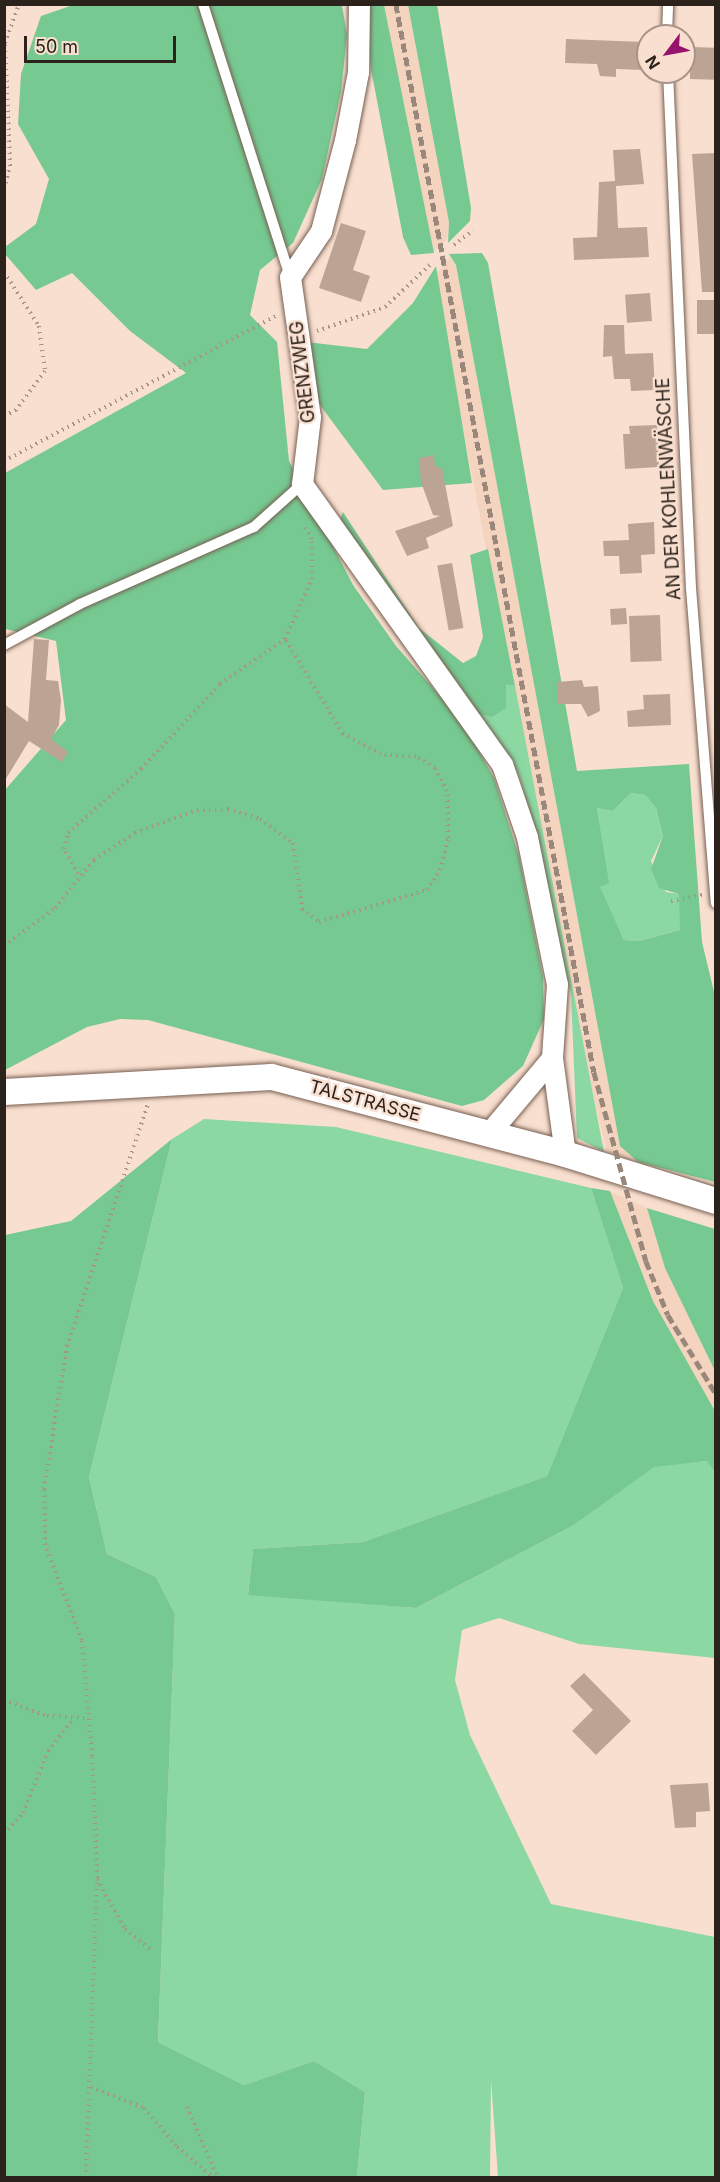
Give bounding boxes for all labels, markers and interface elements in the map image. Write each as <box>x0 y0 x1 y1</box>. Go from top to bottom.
scale bar <box>27 24 178 62</box>
north arrow <box>636 24 696 84</box>
text: 50 m <box>35 36 78 57</box>
text: N <box>641 52 664 73</box>
street label: GRENZWEG <box>286 320 320 424</box>
street label: AN DER KOHLENWÄSCHE <box>652 377 686 601</box>
street label: TALSTRASSE <box>307 1076 423 1126</box>

